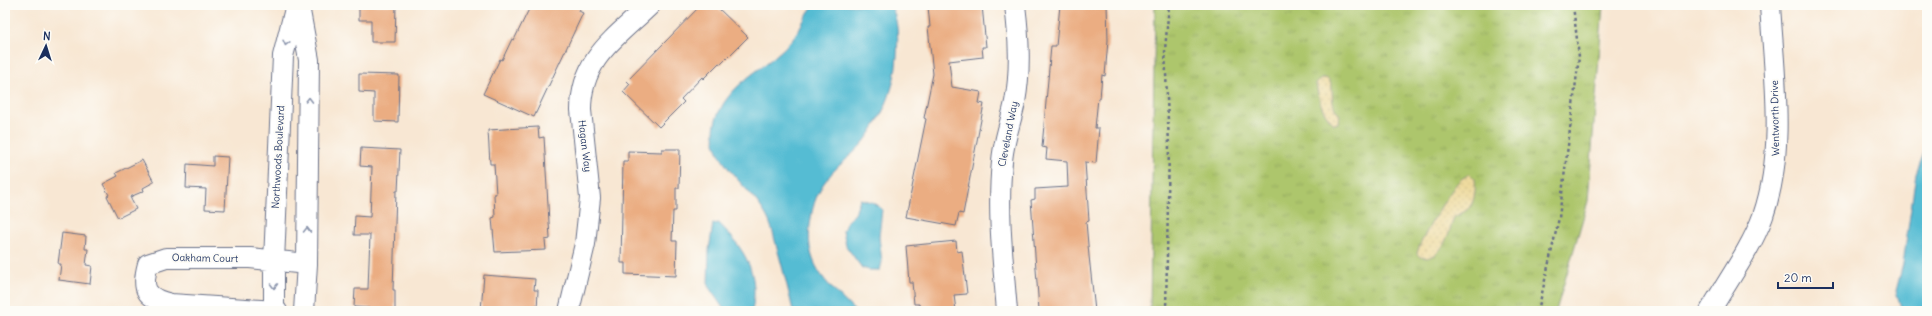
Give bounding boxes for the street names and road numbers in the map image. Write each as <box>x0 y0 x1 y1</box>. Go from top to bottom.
street label: Wentworth Drive <box>1768 80 1782 156</box>
street label: Cleveland Way <box>995 100 1021 168</box>
street label: Northwoods Boulevard <box>269 105 287 209</box>
street label: Hagan Way <box>575 119 595 173</box>
street label: Oakham Court <box>172 251 239 265</box>

